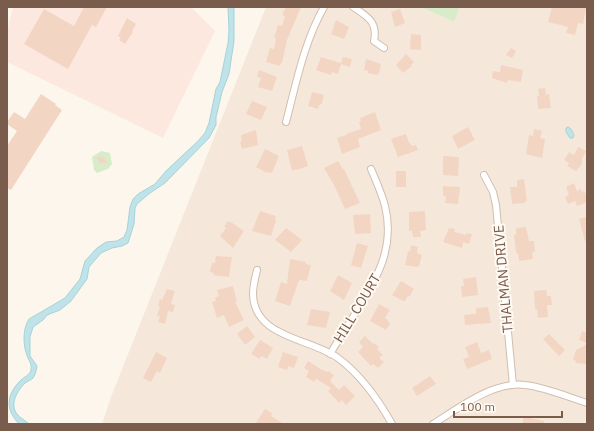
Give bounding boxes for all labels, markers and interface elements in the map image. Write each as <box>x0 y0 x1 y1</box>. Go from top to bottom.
street label: THALMAN DRIVE <box>489 224 517 334</box>
street label: HILL COURT <box>329 270 385 346</box>
scale bar <box>454 393 562 419</box>
text: 100 m <box>460 399 495 414</box>

